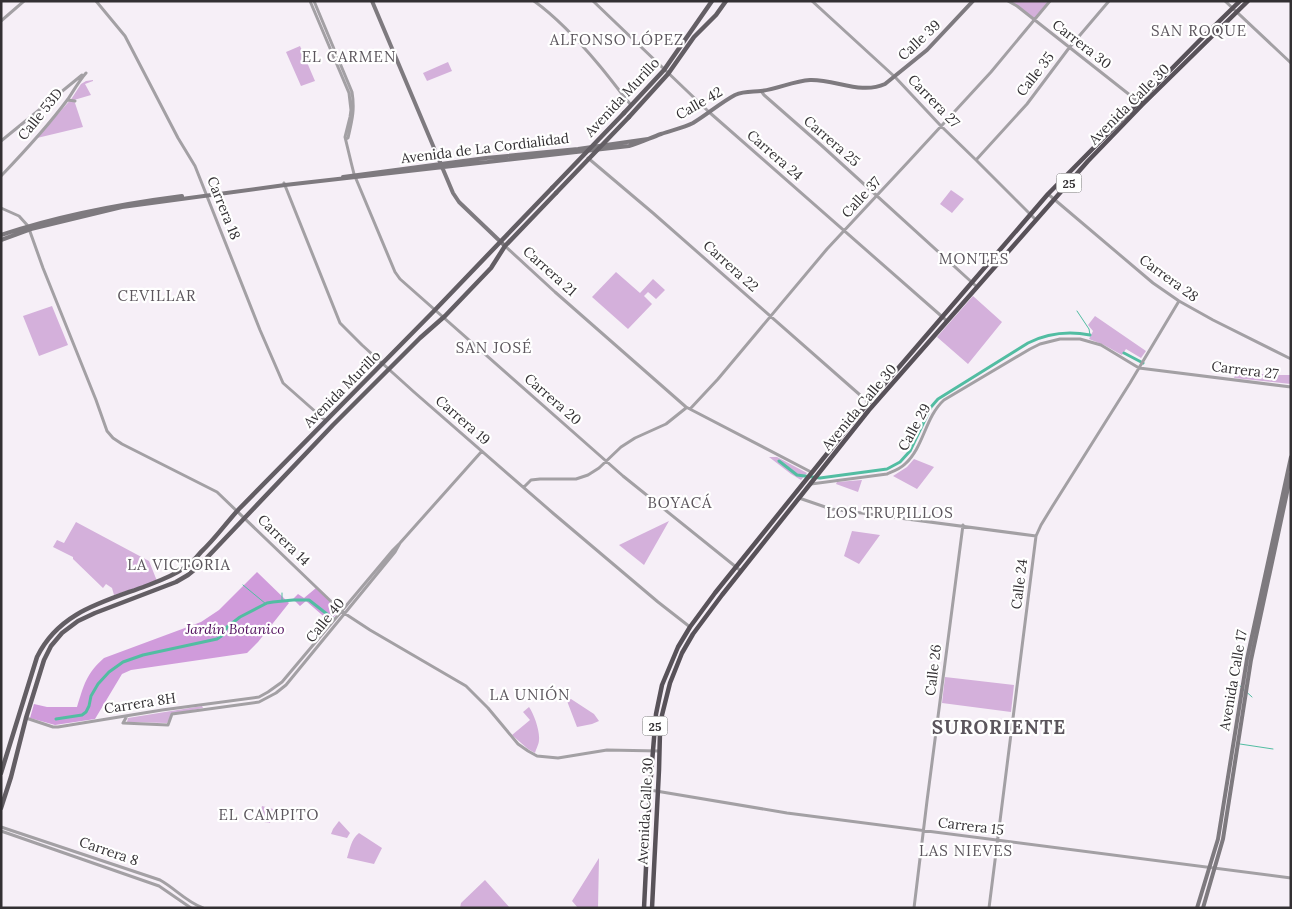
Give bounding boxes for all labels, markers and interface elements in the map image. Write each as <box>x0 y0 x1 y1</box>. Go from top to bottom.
street label: Carrera 30 <box>1049 15 1115 73</box>
street label: Calle 39 <box>894 16 944 64</box>
district label: SAN ROQUE <box>1151 21 1247 40</box>
district label: ALFONSO LÓPEZ <box>549 30 684 49</box>
district label: EL CARMEN <box>302 47 396 66</box>
street label: Calle 35 <box>1012 48 1058 100</box>
street label: Avenida Murillo <box>580 54 663 141</box>
street label: Avenida Calle 30 <box>1084 60 1173 149</box>
street label: Carrera 27 <box>904 70 964 132</box>
street label: Calle 42 <box>672 82 726 124</box>
street label: Calle 53D <box>14 84 66 144</box>
street label: Carrera 25 <box>800 112 864 170</box>
street label: Carrera 24 <box>743 126 807 184</box>
street label: Avenida de La Cordialidad <box>399 129 570 167</box>
street label: Calle 37 <box>837 172 885 221</box>
street label: Carrera 18 <box>203 174 245 242</box>
road number: 25 <box>1056 174 1082 192</box>
street label: Carrera 22 <box>700 236 762 296</box>
street label: Carrera 21 <box>519 242 581 300</box>
district label: MONTES <box>939 249 1009 268</box>
street label: Carrera 28 <box>1136 250 1202 306</box>
district label: CEVILLAR <box>117 286 197 305</box>
district label: SAN JOSÉ <box>456 338 532 357</box>
street label: Avenida Murillo <box>299 347 384 432</box>
street label: Carrera 27 <box>1210 357 1280 383</box>
street label: Avenida Calle 30 <box>817 360 900 455</box>
street label: Carrera 20 <box>521 369 585 429</box>
street label: Carrera 19 <box>432 391 494 449</box>
street label: Calle 29 <box>894 400 934 454</box>
district label: BOYACÁ <box>648 493 712 512</box>
district label: LOS TRUPILLOS <box>826 503 954 522</box>
street label: Carrera 14 <box>254 511 314 570</box>
district label: LA VICTORIA <box>127 555 231 574</box>
street label: Calle 24 <box>1007 557 1031 610</box>
street label: Calle 40 <box>302 594 348 646</box>
park label: Jardín Botanico <box>184 620 285 638</box>
street label: Avenida Calle 17 <box>1215 628 1251 733</box>
street label: Calle 26 <box>921 643 945 697</box>
district label: LA UNIÓN <box>489 685 571 704</box>
street label: Carrera 8H <box>103 688 177 718</box>
district label: SURORIENTE <box>932 715 1066 739</box>
road number: 25 <box>642 716 668 736</box>
street label: Avenida Calle 30 <box>633 757 657 866</box>
district label: EL CAMPITO <box>219 805 320 824</box>
street label: Carrera 15 <box>937 813 1005 839</box>
street label: Carrera 8 <box>77 832 141 870</box>
district label: LAS NIEVES <box>919 841 1013 860</box>

